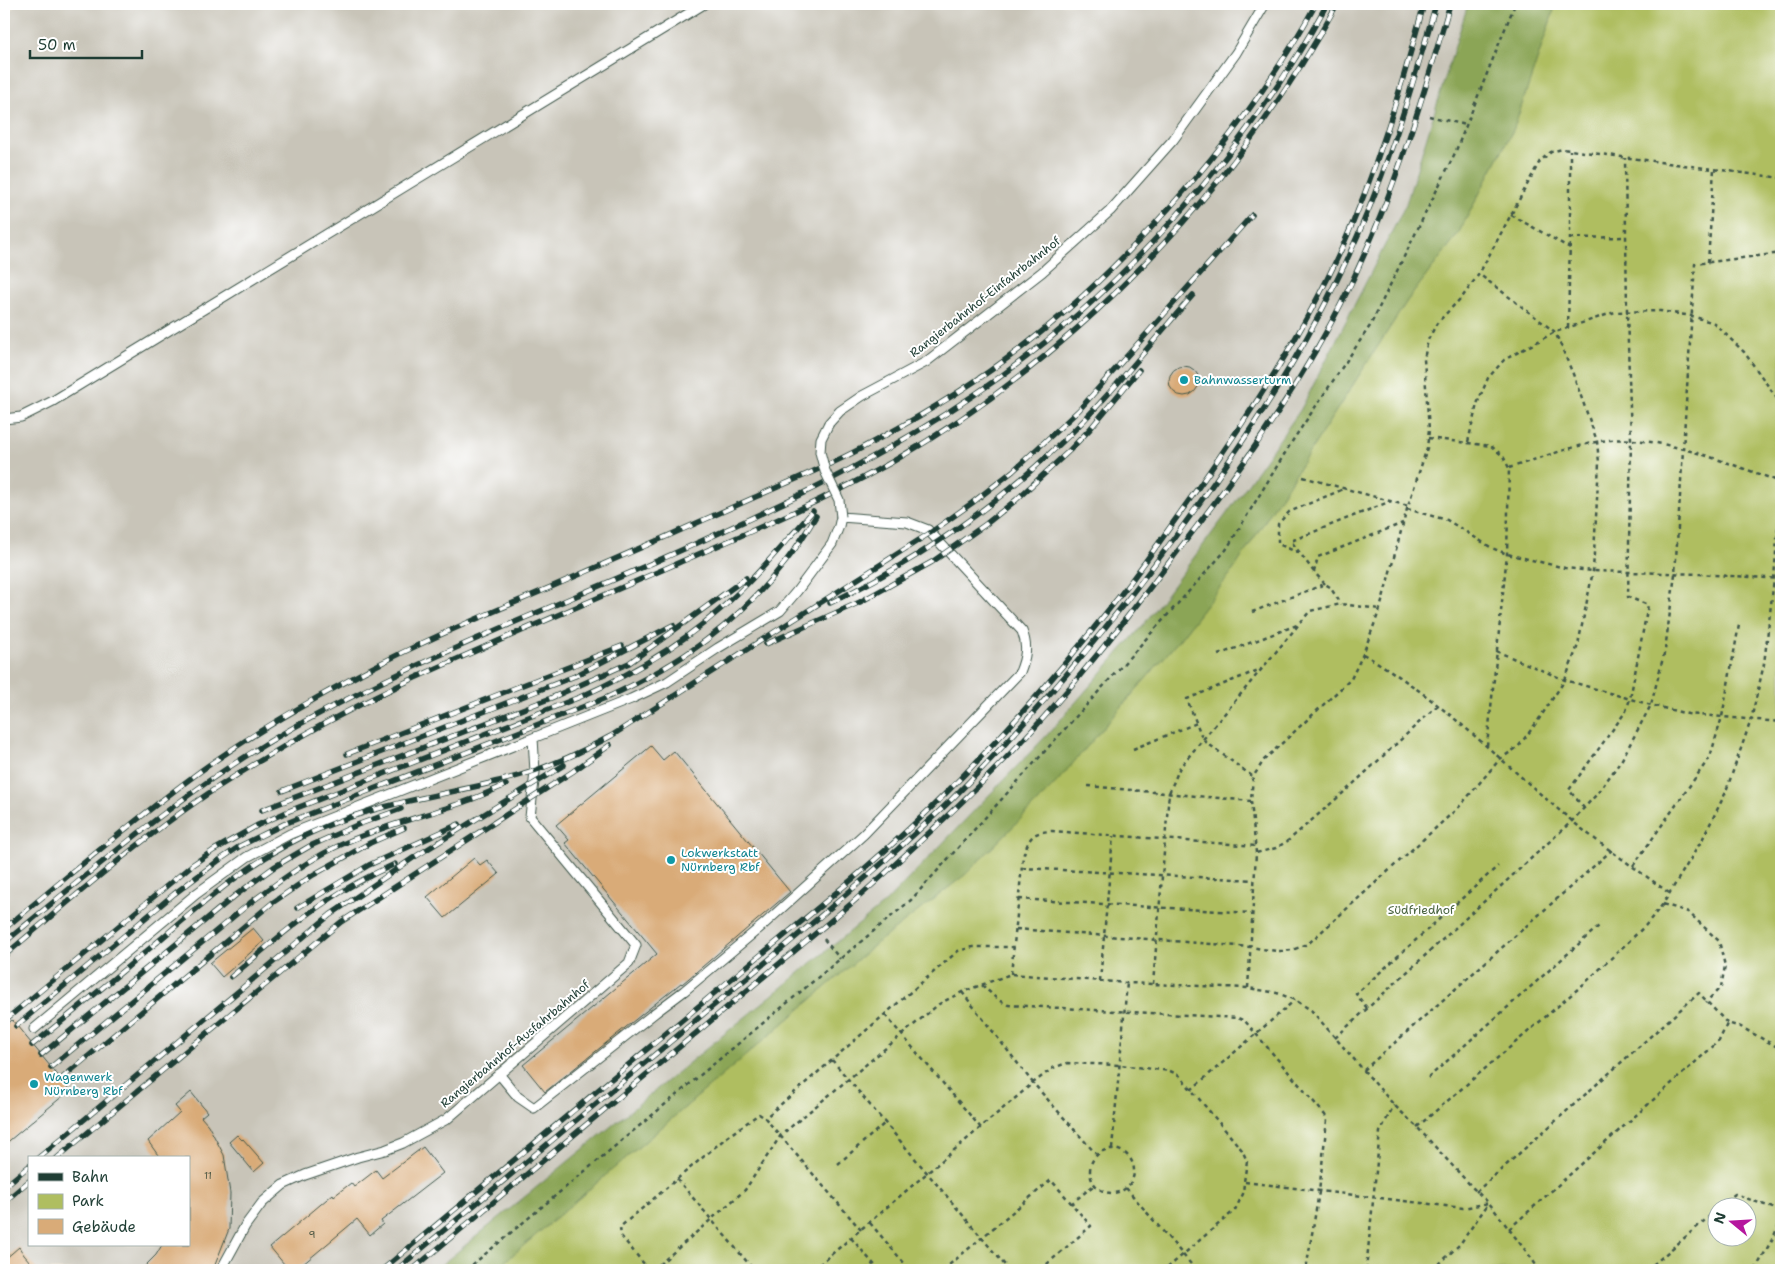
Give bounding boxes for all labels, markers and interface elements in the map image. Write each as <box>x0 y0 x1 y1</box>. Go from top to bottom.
scale bar <box>30 28 142 60</box>
text: 50 m <box>38 35 76 55</box>
street label: Rangierbahnhof-Einfahrbahnhof <box>906 233 1064 361</box>
place label: Bahnwasserturm <box>1194 372 1291 388</box>
marker: Bahnwasserturm <box>1178 374 1190 386</box>
place label: Lokwerkstatt Nürnberg Rbf <box>681 845 760 875</box>
marker: Lokwerkstatt Nürnberg Rbf <box>665 854 677 866</box>
park label: Südfriedhof <box>1388 902 1455 918</box>
street label: Rangierbahnhof-Ausfahrbahnhof <box>437 976 593 1111</box>
place label: Wagenwerk Nürnberg Rbf <box>44 1069 123 1099</box>
marker: Wagenwerk Nürnberg Rbf <box>28 1078 40 1090</box>
legend <box>28 1156 190 1246</box>
text: Bahn <box>72 1167 108 1187</box>
house number: 11 <box>204 1169 212 1182</box>
text: Park <box>72 1191 104 1211</box>
north arrow <box>1708 1196 1758 1246</box>
text: N <box>1709 1210 1730 1226</box>
text: Gebäude <box>72 1217 136 1237</box>
house number: 9 <box>309 1228 316 1241</box>

